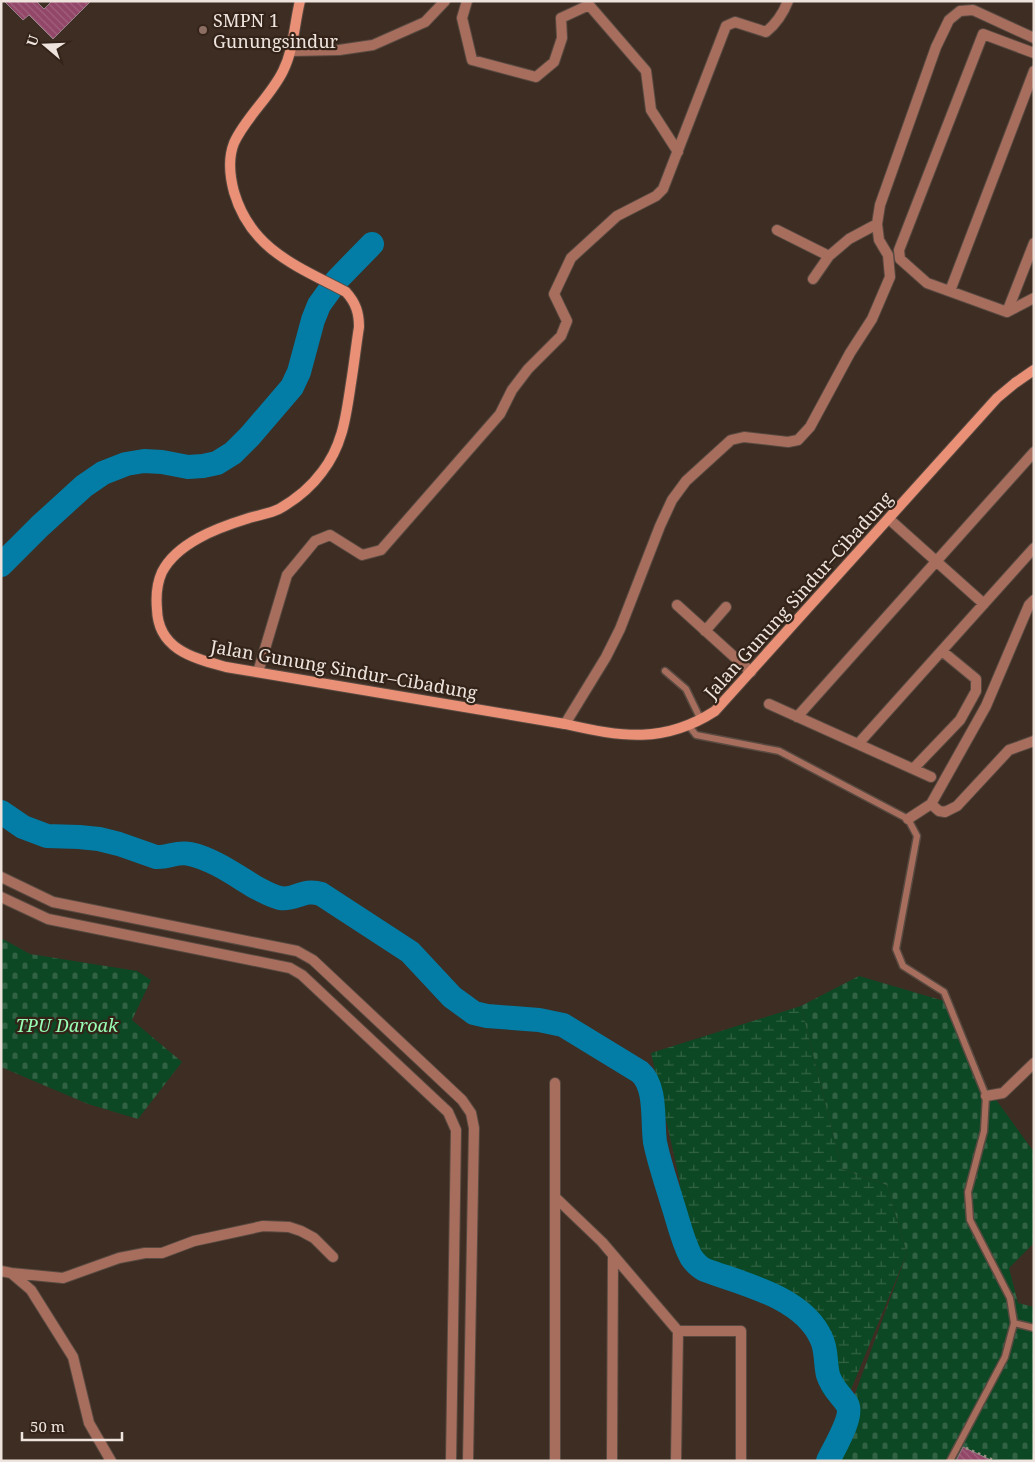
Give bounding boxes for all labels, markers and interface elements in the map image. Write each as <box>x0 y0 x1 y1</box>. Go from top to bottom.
place label: SMPN 1 Gunungsindur <box>213 8 339 53</box>
north arrow <box>20 20 70 70</box>
marker: SMPN 1 Gunungsindur <box>197 24 209 36</box>
text: U <box>22 32 43 49</box>
street label: Jalan Gunung Sindur–Cibadung <box>698 486 898 704</box>
street label: Jalan Gunung Sindur–Cibadung <box>208 633 480 704</box>
park label: TPU Daroak <box>16 1013 119 1037</box>
scale bar <box>22 1410 122 1442</box>
text: 50 m <box>30 1416 65 1436</box>

